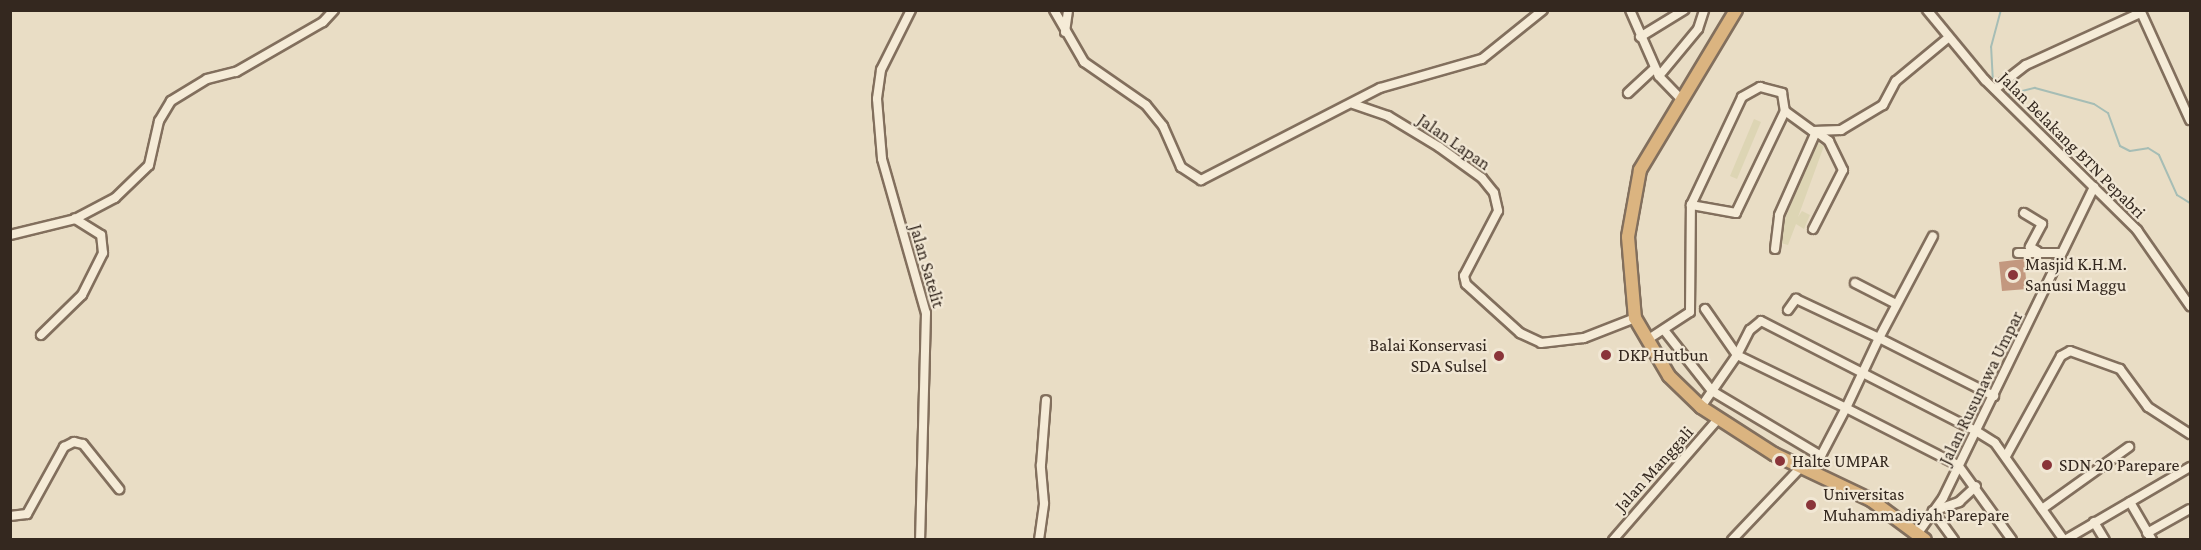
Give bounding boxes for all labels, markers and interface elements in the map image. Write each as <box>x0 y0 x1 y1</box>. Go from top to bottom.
street label: Jalan Belakang BTN Pepabri <box>1994 67 2150 223</box>
street label: Jalan Lapan <box>1413 109 1495 175</box>
street label: Jalan Satelit <box>905 222 949 310</box>
place label: Masjid K.H.M. Sanusi Maggu <box>2025 254 2127 296</box>
marker: Masjid K.H.M. Sanusi Maggu <box>2006 268 2020 282</box>
street label: Jalan Rusunawa Umpar <box>1934 307 2028 469</box>
place label: Balai Konservasi SDA Sulsel <box>1369 335 1487 378</box>
place label: DKP Hutbun <box>1618 344 1709 366</box>
marker: DKP Hutbun <box>1599 348 1613 362</box>
marker: Balai Konservasi SDA Sulsel <box>1492 349 1506 363</box>
street label: Jalan Manggali <box>1610 422 1698 516</box>
place label: Halte UMPAR <box>1792 450 1889 472</box>
marker: Halte UMPAR <box>1773 454 1787 468</box>
place label: SDN 20 Parepare <box>2059 454 2179 476</box>
marker: SDN 20 Parepare <box>2040 458 2054 472</box>
place label: Universitas Muhammadiyah Parepare <box>1823 484 2009 526</box>
marker: Universitas Muhammadiyah Parepare <box>1804 498 1818 512</box>

